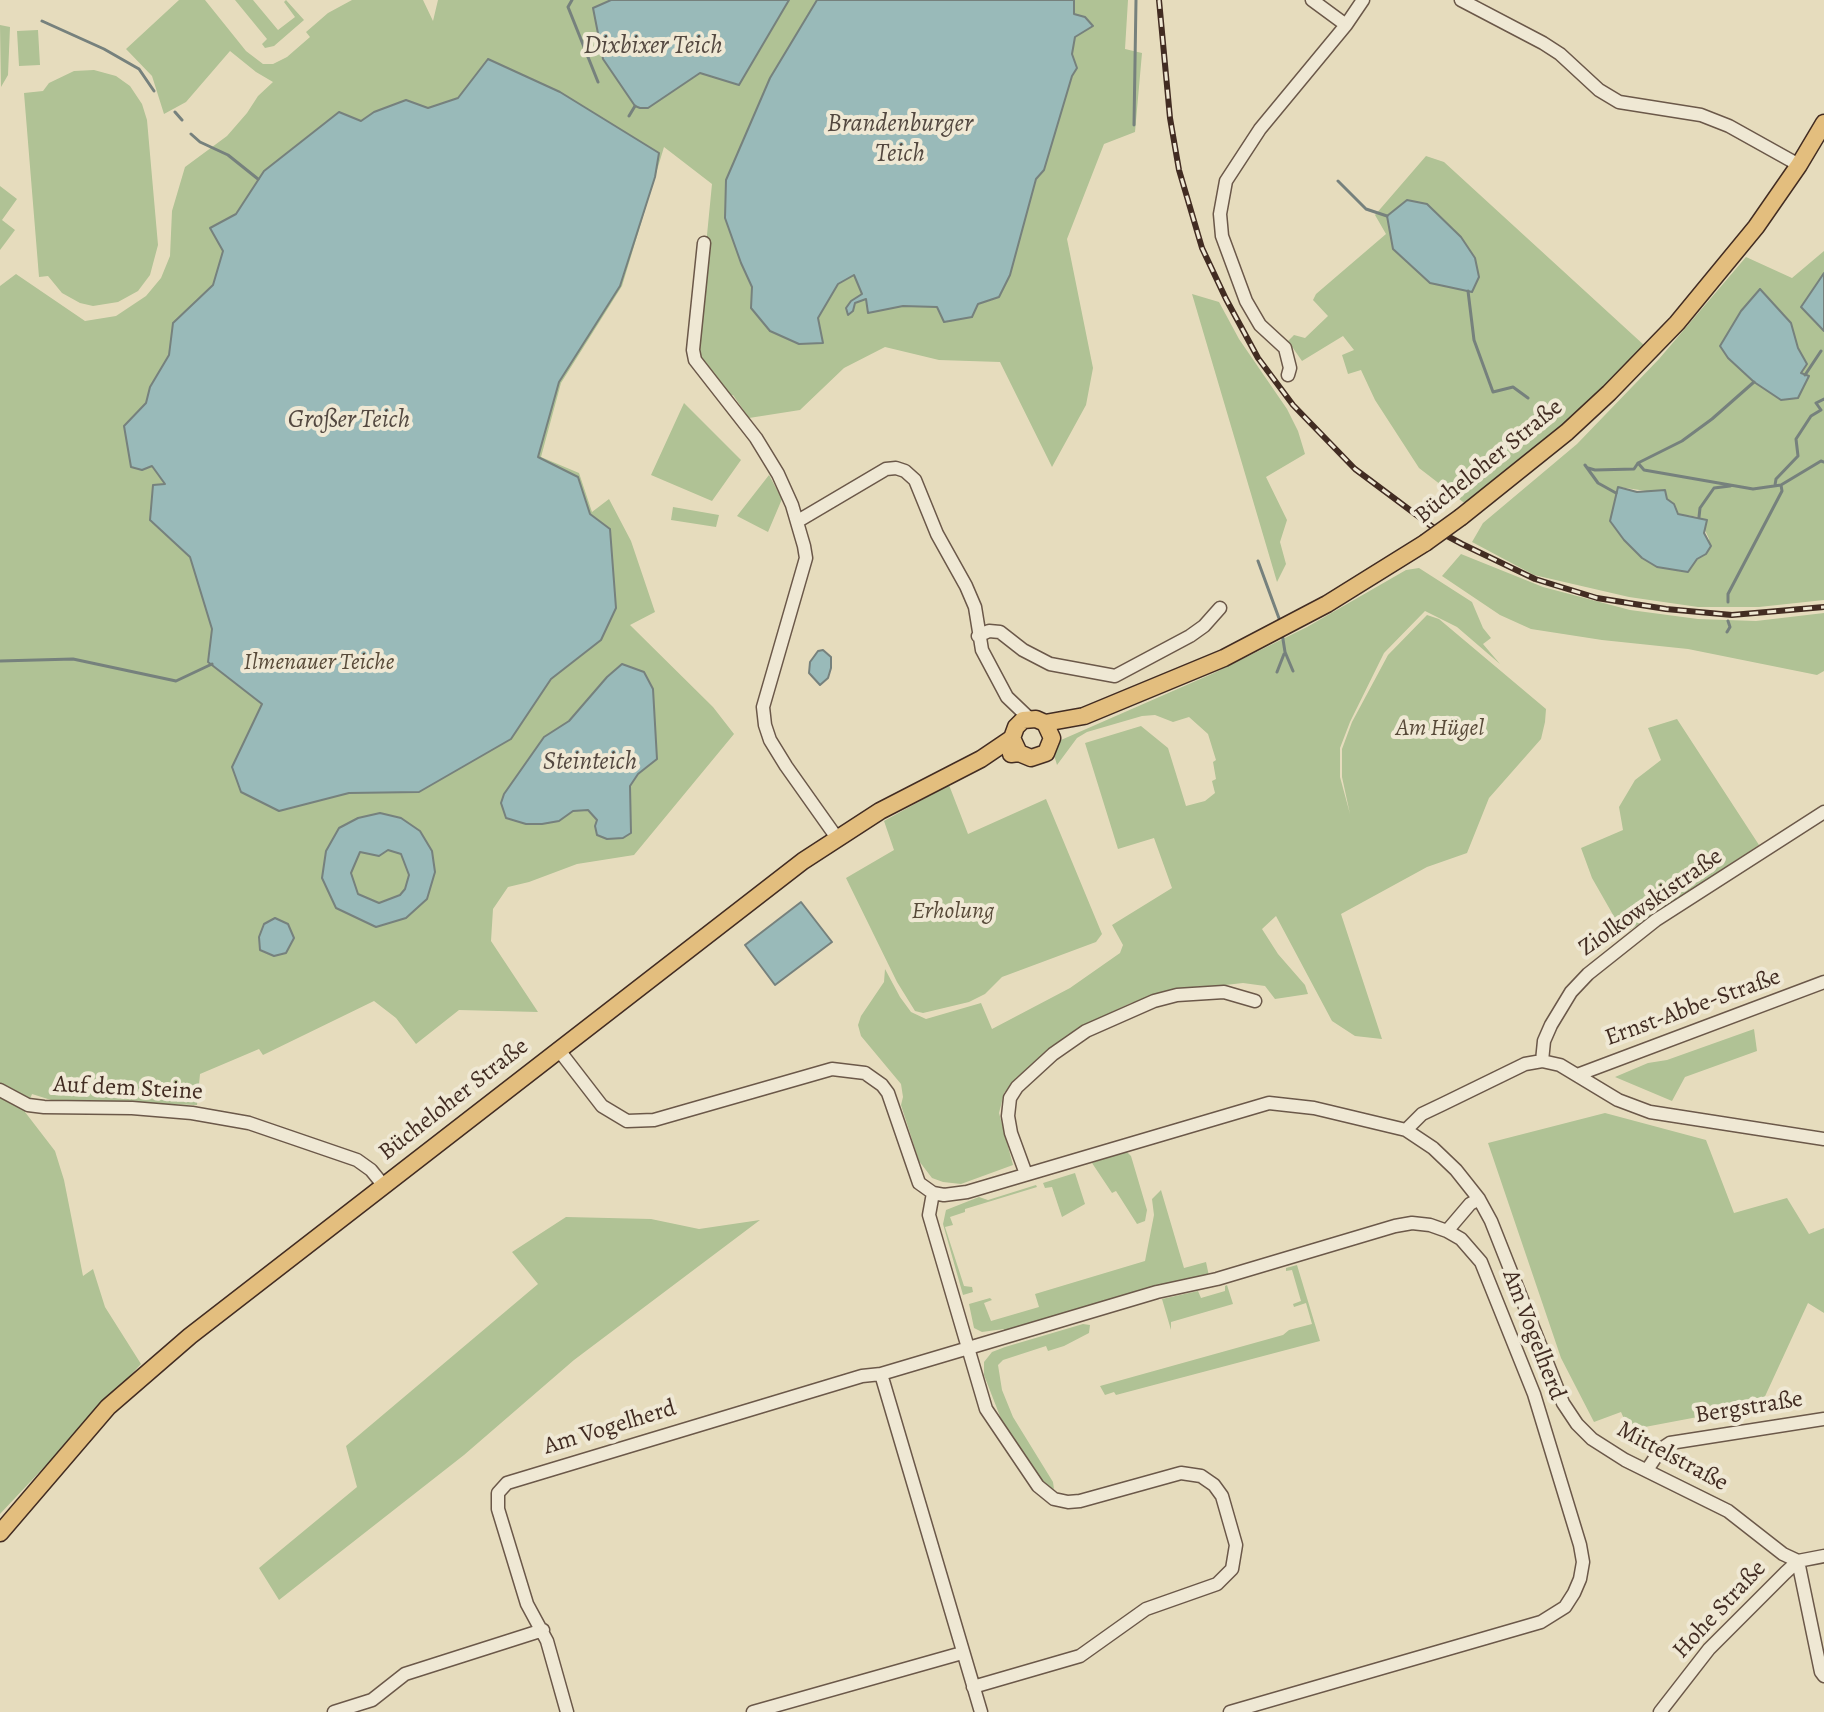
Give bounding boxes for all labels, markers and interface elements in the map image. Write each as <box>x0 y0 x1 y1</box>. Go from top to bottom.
water label: Dixbixer Teich <box>583 31 723 63</box>
water label: Brandenburger Teich <box>827 109 973 170</box>
street label: Bücheloher Straße <box>1409 394 1569 530</box>
water label: Großer Teich <box>288 405 410 437</box>
park label: Ilmenauer Teiche <box>244 649 394 677</box>
park label: Am Hügel <box>1396 715 1484 743</box>
water label: Steinteich <box>543 747 637 779</box>
street label: Ziolkowskistraße <box>1573 843 1729 963</box>
park label: Erholung <box>912 898 994 926</box>
street label: Ernst-Abbe-Straße <box>1601 963 1785 1053</box>
street label: Bücheloher Straße <box>373 1033 535 1167</box>
street label: Auf dem Steine <box>53 1071 203 1107</box>
street label: Am Vogelherd <box>1495 1266 1571 1404</box>
street label: Bergstraße <box>1693 1385 1805 1431</box>
street label: Am Vogelherd <box>540 1394 680 1462</box>
street label: Mittelstraße <box>1611 1416 1733 1498</box>
street label: Hohe Straße <box>1667 1555 1773 1665</box>

